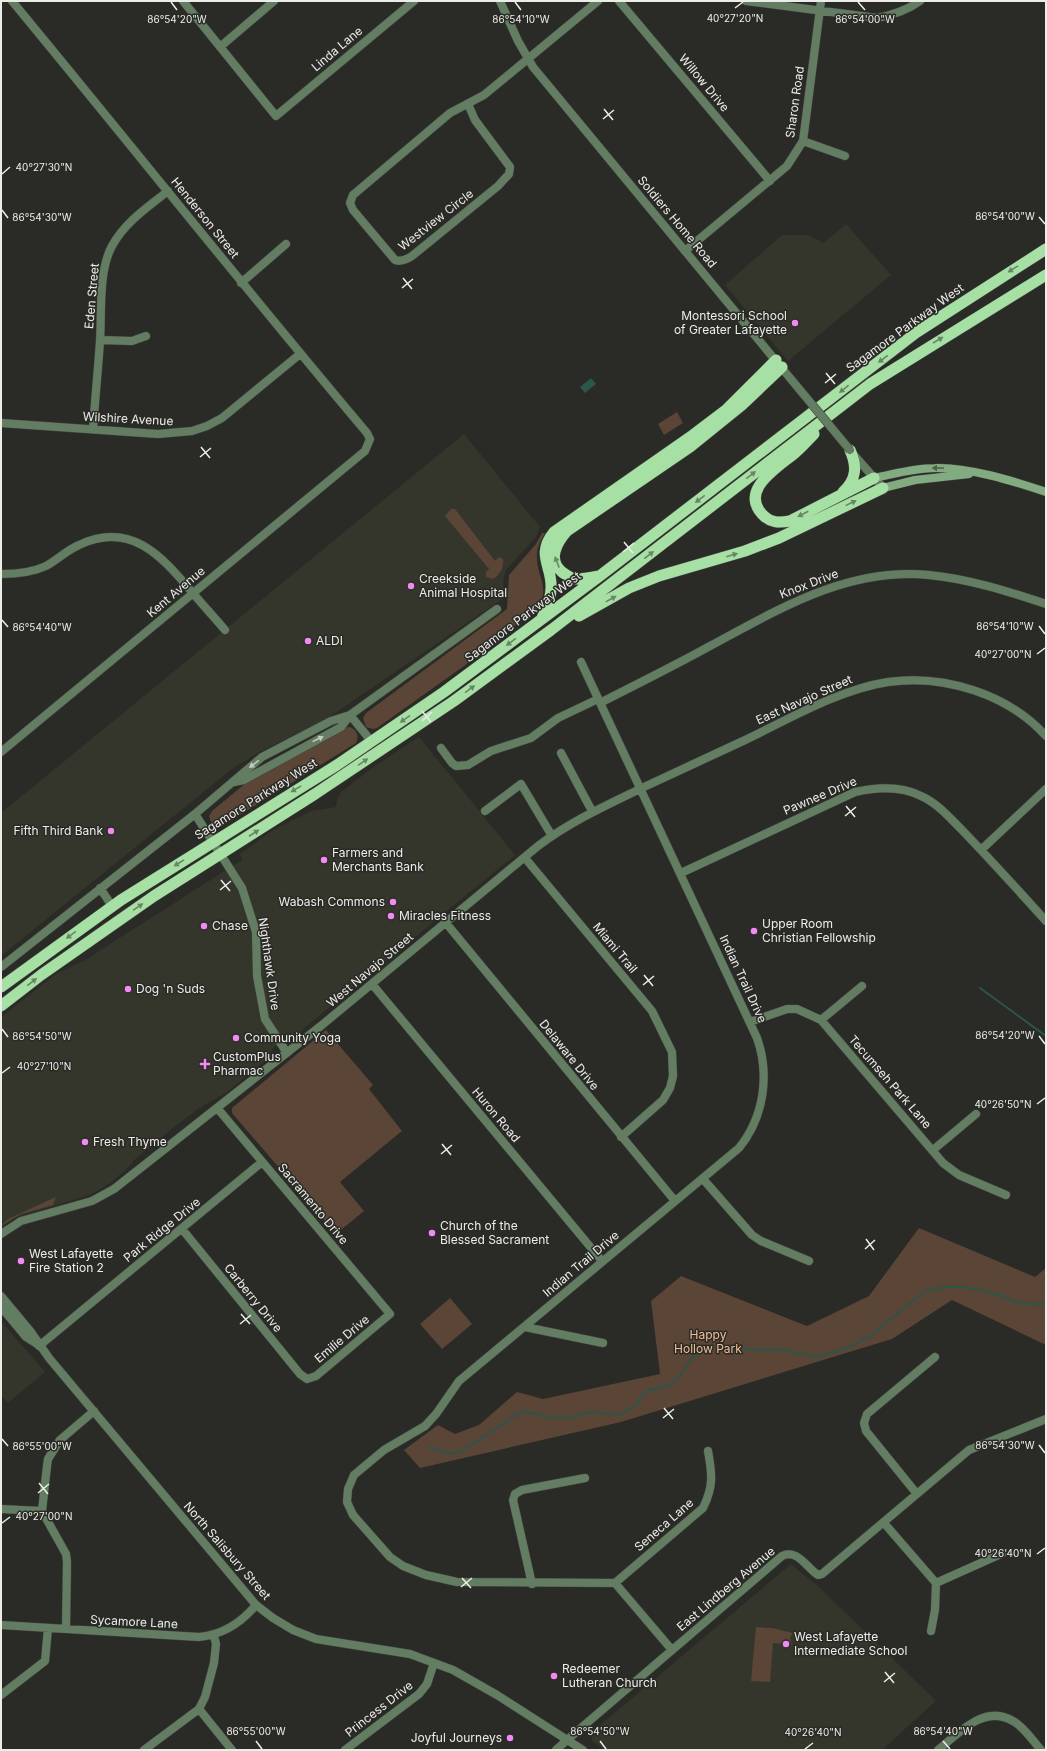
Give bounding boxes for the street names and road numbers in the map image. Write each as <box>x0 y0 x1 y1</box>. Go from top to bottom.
street label: Linda Lane <box>308 23 365 74</box>
street label: Willow Drive <box>676 51 733 115</box>
street label: Sharon Road <box>782 65 807 139</box>
street label: Soldiers Home Road <box>635 173 720 271</box>
street label: Henderson Street <box>168 174 243 261</box>
street label: Westview Circle <box>395 186 476 254</box>
street label: Eden Street <box>81 262 102 329</box>
street label: Sagamore Parkway West <box>843 280 966 375</box>
street label: Wilshire Avenue <box>82 409 174 428</box>
street label: Kent Avenue <box>144 563 208 620</box>
street label: Knox Drive <box>777 565 840 602</box>
street label: Sagamore Parkway West <box>462 568 584 665</box>
street label: East Navajo Street <box>753 672 854 728</box>
street label: Sagamore Parkway West <box>192 755 320 842</box>
street label: Pawnee Drive <box>781 773 859 818</box>
street label: Nighthawk Drive <box>256 916 283 1011</box>
street label: Miami Trail <box>590 919 641 976</box>
street label: West Navajo Street <box>323 929 416 1010</box>
street label: Indian Trail Drive <box>717 933 770 1025</box>
street label: Delaware Drive <box>536 1016 602 1093</box>
street label: Tecumseh Park Lane <box>846 1032 935 1131</box>
street label: Huron Road <box>469 1084 524 1145</box>
street label: Sacramento Drive <box>275 1160 352 1247</box>
street label: Park Ridge Drive <box>120 1194 203 1265</box>
street label: Indian Trail Drive <box>539 1227 622 1300</box>
street label: Carberry Drive <box>221 1260 286 1335</box>
street label: Emilie Drive <box>311 1311 372 1366</box>
street label: Seneca Lane <box>631 1495 696 1554</box>
street label: North Salisbury Street <box>181 1499 274 1603</box>
street label: East Lindberg Avenue <box>674 1543 778 1634</box>
street label: Sycamore Lane <box>90 1612 178 1631</box>
street label: Princess Drive <box>342 1677 416 1740</box>

